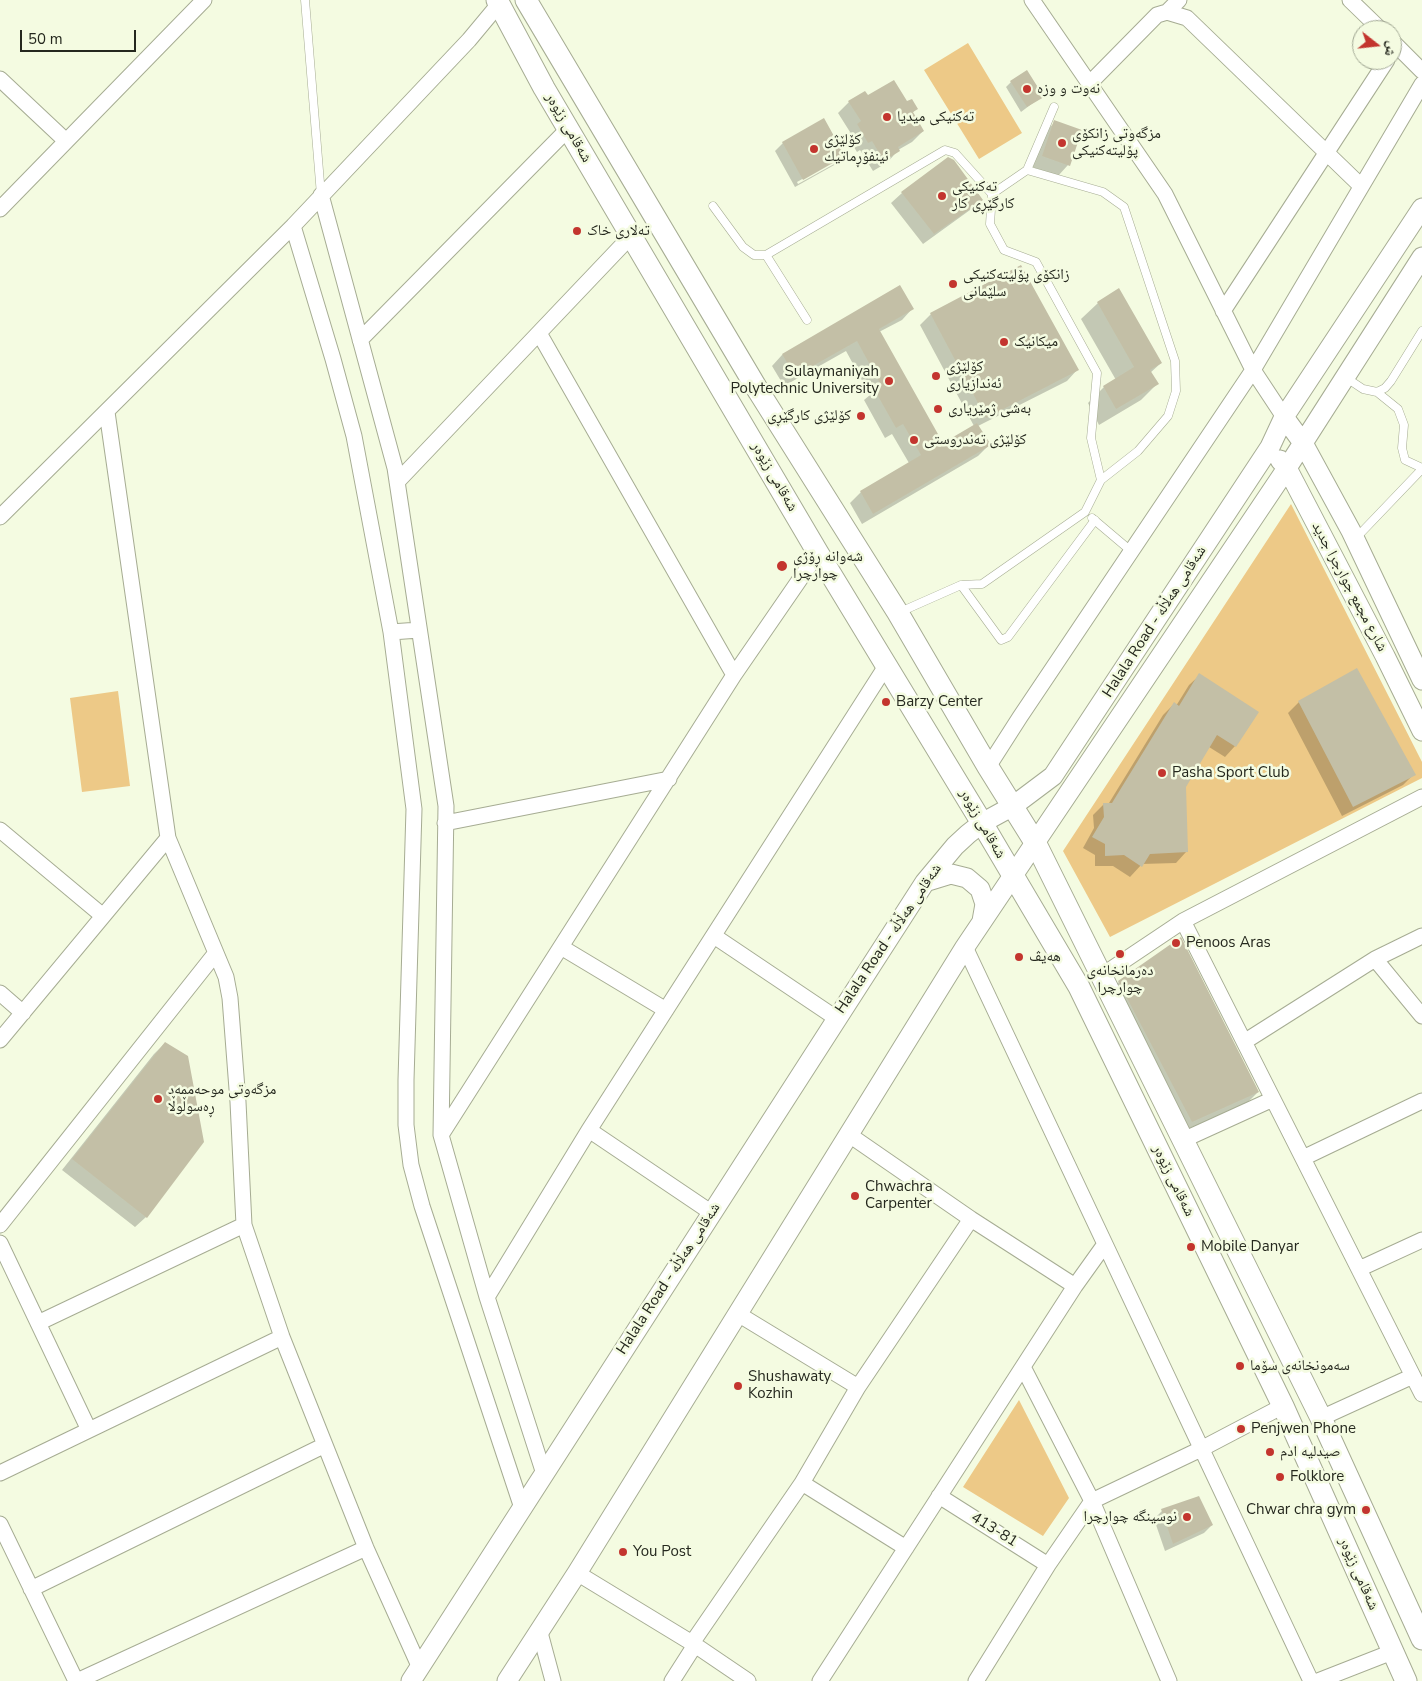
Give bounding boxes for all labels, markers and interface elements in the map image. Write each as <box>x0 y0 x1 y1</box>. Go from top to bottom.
scale bar <box>22 20 139 52</box>
north arrow <box>1352 20 1402 70</box>
text: 50 m <box>28 29 63 49</box>
text: ش <box>1380 39 1402 59</box>
place label: نەوت و وزە <box>1037 80 1100 98</box>
marker: نەوت و وزە <box>1021 83 1033 95</box>
street label: شەقامی زێوەر <box>541 90 595 166</box>
place label: تەکنیکی میدیا <box>897 108 974 126</box>
marker: تەکنیکی میدیا <box>881 111 893 123</box>
place label: مزگەوتی زانکۆی پۆلیتەکنیکی <box>1072 125 1161 160</box>
place label: کۆلێژی ئینفۆڕماتیك <box>824 131 889 166</box>
marker: مزگەوتی زانکۆی پۆلیتەکنیکی <box>1056 137 1068 149</box>
marker: کۆلێژی ئینفۆڕماتیك <box>808 143 820 155</box>
place label: تەکنیکی کارگێڕی کار <box>952 178 1014 213</box>
marker: تەکنیکی کارگێڕی کار <box>936 190 948 202</box>
place label: تەلاری خاک <box>587 222 650 240</box>
marker: تەلاری خاک <box>571 225 583 237</box>
place label: زانکۆی پۆلیتەکنیکی سلێمانی <box>963 266 1070 301</box>
marker: زانکۆی پۆلیتەکنیکی سلێمانی <box>947 278 959 290</box>
place label: میکانیک <box>1014 333 1058 351</box>
marker: میکانیک <box>998 336 1010 348</box>
place label: کۆلێژی ئەندازیاری <box>946 358 1001 393</box>
place label: Sulaymaniyah Polytechnic University <box>730 363 879 398</box>
marker: کۆلێژی ئەندازیاری <box>930 370 942 382</box>
marker: Sulaymaniyah Polytechnic University <box>883 375 895 387</box>
place label: بەشی ژمێریاری <box>948 400 1031 418</box>
marker: بەشی ژمێریاری <box>932 403 944 415</box>
place label: کۆلێژی کارگێڕی <box>767 407 851 425</box>
marker: کۆلێژی کارگێڕی <box>855 410 867 422</box>
place label: کۆلێژی تەندروستی <box>924 431 1027 449</box>
marker: کۆلێژی تەندروستی <box>908 434 920 446</box>
street label: شەقامی زێوەر <box>747 439 801 515</box>
street label: شارع مجمع جوارجرا جديد <box>1307 519 1391 655</box>
street label: Halala Road - شەقامی هەڵاڵە <box>1099 543 1211 701</box>
place label: شەوانە ڕۆژی چوارچرا <box>793 548 863 583</box>
marker: شەوانە ڕۆژی چوارچرا <box>775 559 789 573</box>
place label: Barzy Center <box>896 693 982 711</box>
marker: Barzy Center <box>880 696 892 708</box>
place label: Pasha Sport Club <box>1172 764 1290 782</box>
marker: Pasha Sport Club <box>1156 767 1168 779</box>
street label: شەقامی زێوەر <box>955 786 1009 862</box>
street label: Halala Road - شەقامی هەڵاڵە <box>832 861 946 1017</box>
place label: Penoos Aras <box>1186 934 1271 952</box>
marker: Penoos Aras <box>1170 937 1182 949</box>
place label: ھەیڤ <box>1029 948 1061 966</box>
marker: دەرمانخانەی چوارچرا <box>1114 948 1126 960</box>
marker: ھەیڤ <box>1013 951 1025 963</box>
place label: دەرمانخانەی چوارچرا <box>1087 962 1153 997</box>
place label: مزگەوتی موحەممەد ڕەسوڵوڵا <box>168 1081 276 1116</box>
marker: مزگەوتی موحەممەد ڕەسوڵوڵا <box>152 1093 164 1105</box>
street label: شەقامی زێوەر <box>1148 1142 1198 1220</box>
place label: Chwachra Carpenter <box>865 1178 933 1213</box>
marker: Chwachra Carpenter <box>849 1190 861 1202</box>
street label: Halala Road - شەقامی هەڵاڵە <box>613 1200 725 1358</box>
place label: Mobile Danyar <box>1201 1238 1299 1256</box>
marker: Mobile Danyar <box>1185 1241 1197 1253</box>
place label: سەمونخانەی سۆما <box>1250 1357 1350 1375</box>
marker: سەمونخانەی سۆما <box>1234 1360 1246 1372</box>
place label: Shushawaty Kozhin <box>748 1368 831 1403</box>
marker: Shushawaty Kozhin <box>732 1380 744 1392</box>
place label: Penjwen Phone <box>1251 1420 1356 1438</box>
marker: Penjwen Phone <box>1235 1423 1247 1435</box>
place label: صیدلیە ادم <box>1280 1443 1341 1461</box>
marker: صیدلیە ادم <box>1264 1446 1276 1458</box>
place label: Folklore <box>1290 1468 1344 1486</box>
marker: Folklore <box>1274 1471 1286 1483</box>
place label: Chwar chra gym <box>1246 1501 1356 1519</box>
marker: Chwar chra gym <box>1360 1504 1372 1516</box>
place label: نوسینگە چوارچرا <box>1084 1508 1177 1526</box>
street label: 413-81 <box>967 1509 1021 1551</box>
marker: نوسینگە چوارچرا <box>1181 1511 1193 1523</box>
street label: شەقامی زێوەر <box>1334 1535 1382 1613</box>
place label: You Post <box>633 1543 691 1561</box>
marker: You Post <box>617 1546 629 1558</box>

